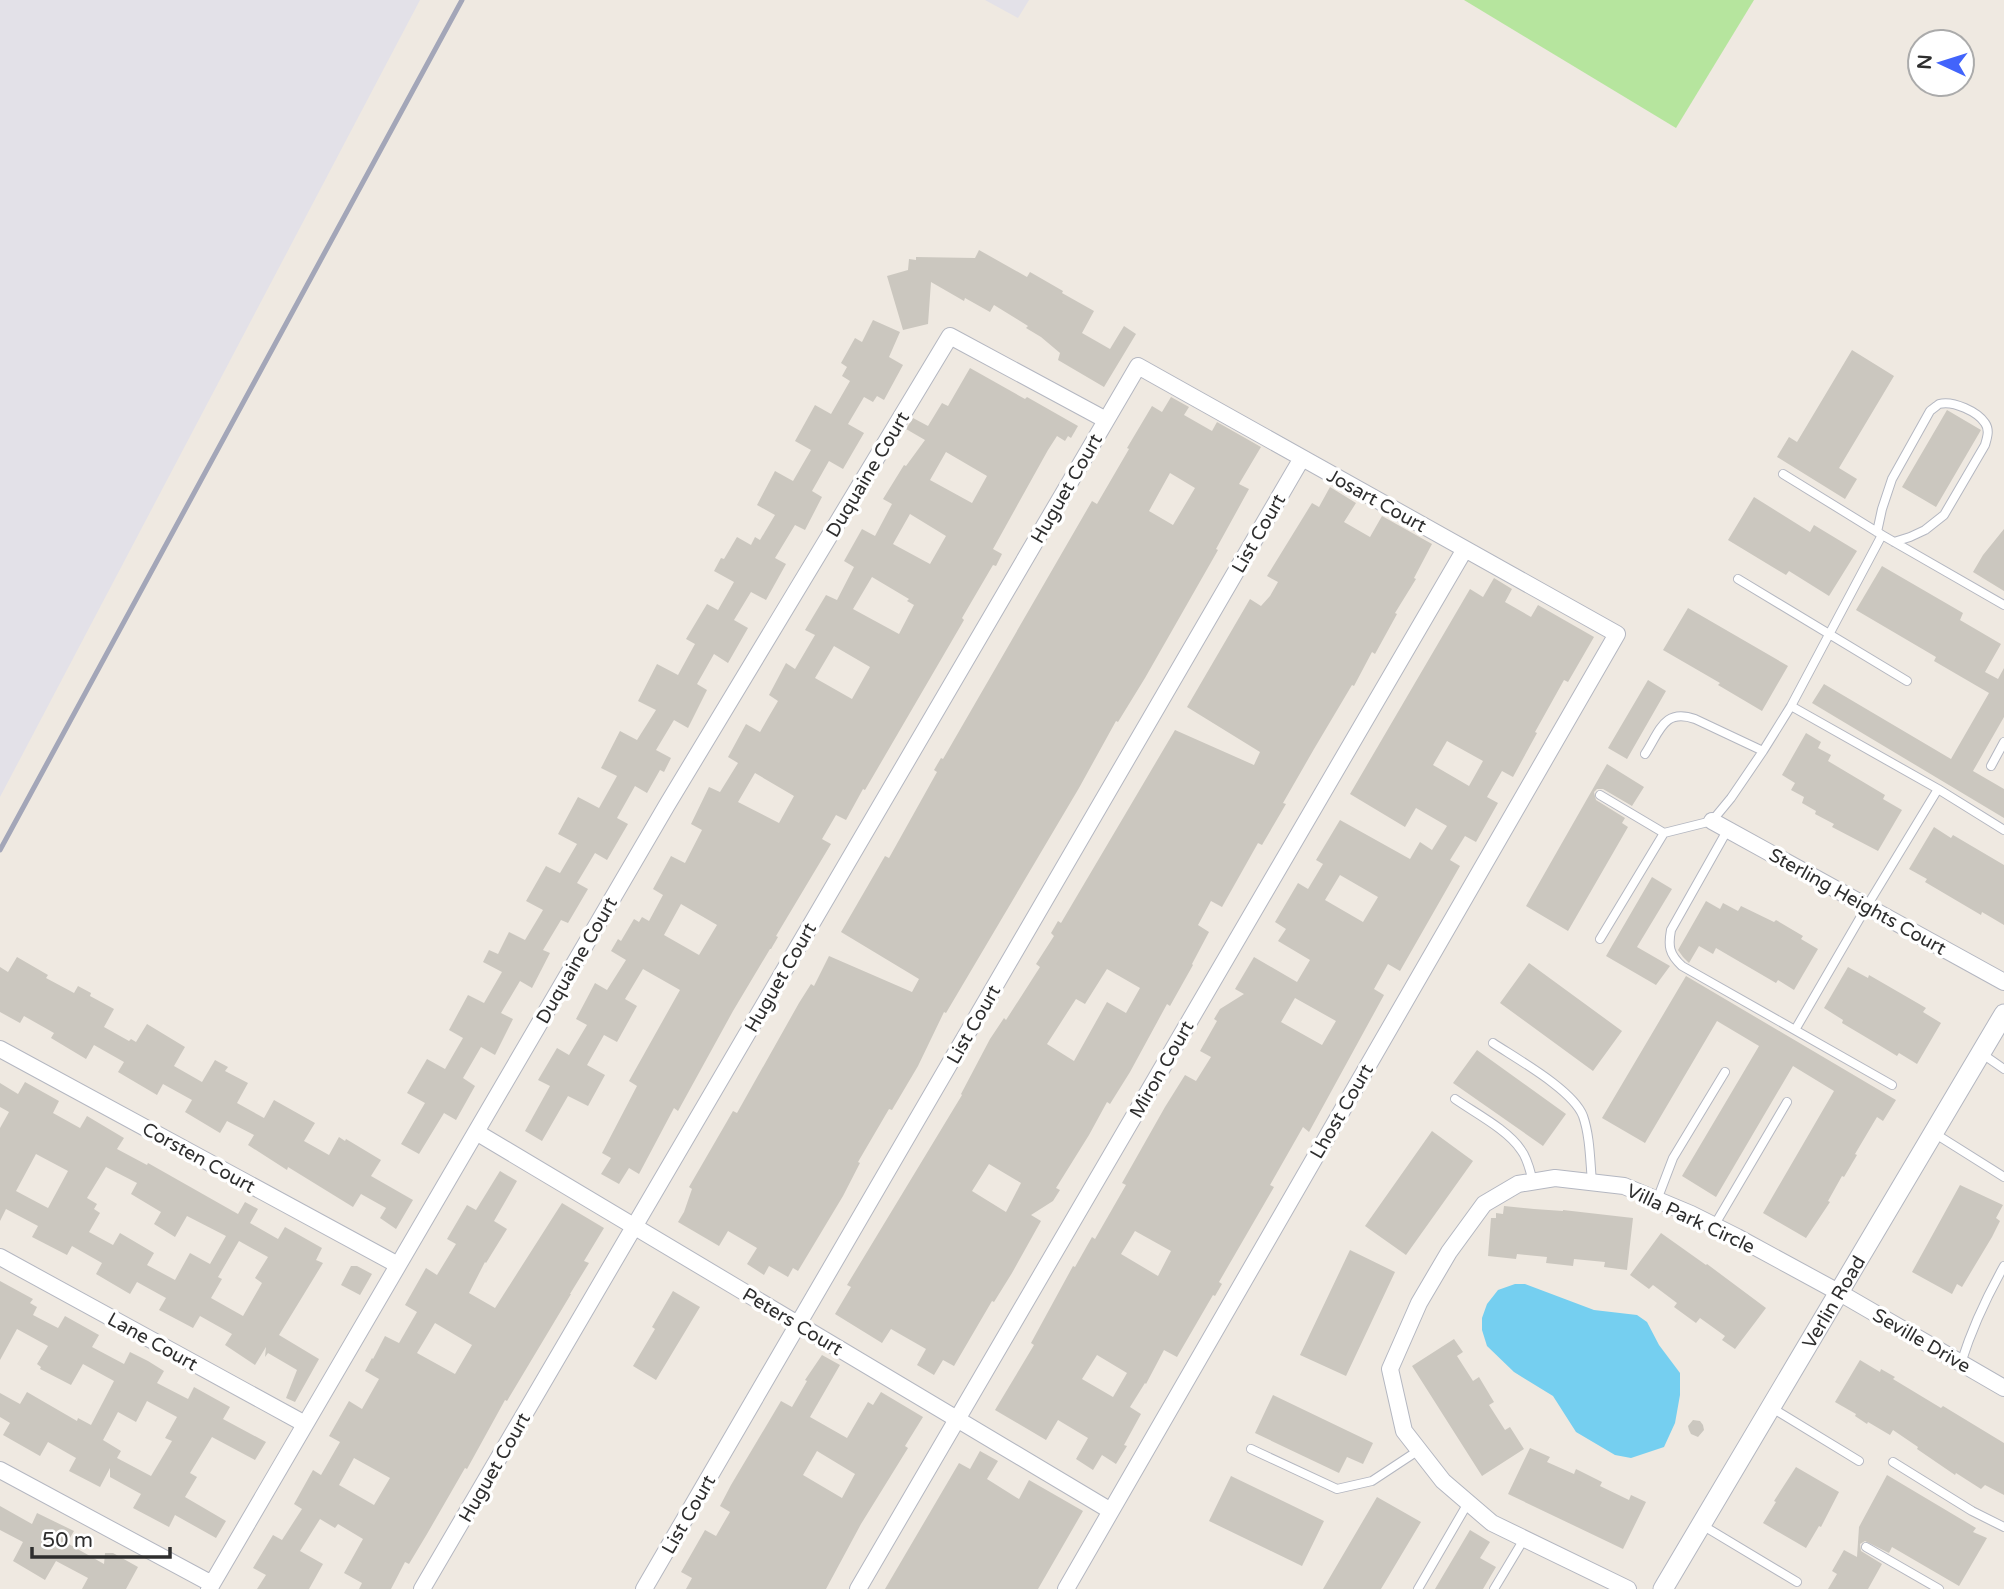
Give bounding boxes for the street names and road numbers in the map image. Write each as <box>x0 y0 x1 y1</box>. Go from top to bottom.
street label: Duquaine Court <box>822 408 914 541</box>
street label: Huguet Court <box>1027 430 1107 547</box>
street label: Josart Court <box>1323 465 1430 537</box>
street label: List Court <box>1227 490 1290 577</box>
street label: Sterling Heights Court <box>1765 844 1950 960</box>
street label: Duquaine Court <box>532 893 622 1028</box>
street label: Huguet Court <box>741 919 821 1036</box>
street label: List Court <box>942 981 1005 1068</box>
street label: Miron Court <box>1125 1017 1199 1122</box>
street label: Lhost Court <box>1306 1060 1378 1163</box>
street label: Corsten Court <box>138 1118 259 1198</box>
street label: Villa Park Circle <box>1623 1180 1758 1258</box>
street label: Verlin Road <box>1798 1252 1870 1353</box>
street label: Peters Court <box>738 1283 847 1360</box>
street label: Seville Drive <box>1869 1304 1974 1378</box>
street label: Lane Court <box>104 1308 201 1376</box>
street label: Huguet Court <box>455 1409 535 1526</box>
street label: List Court <box>657 1471 720 1558</box>

